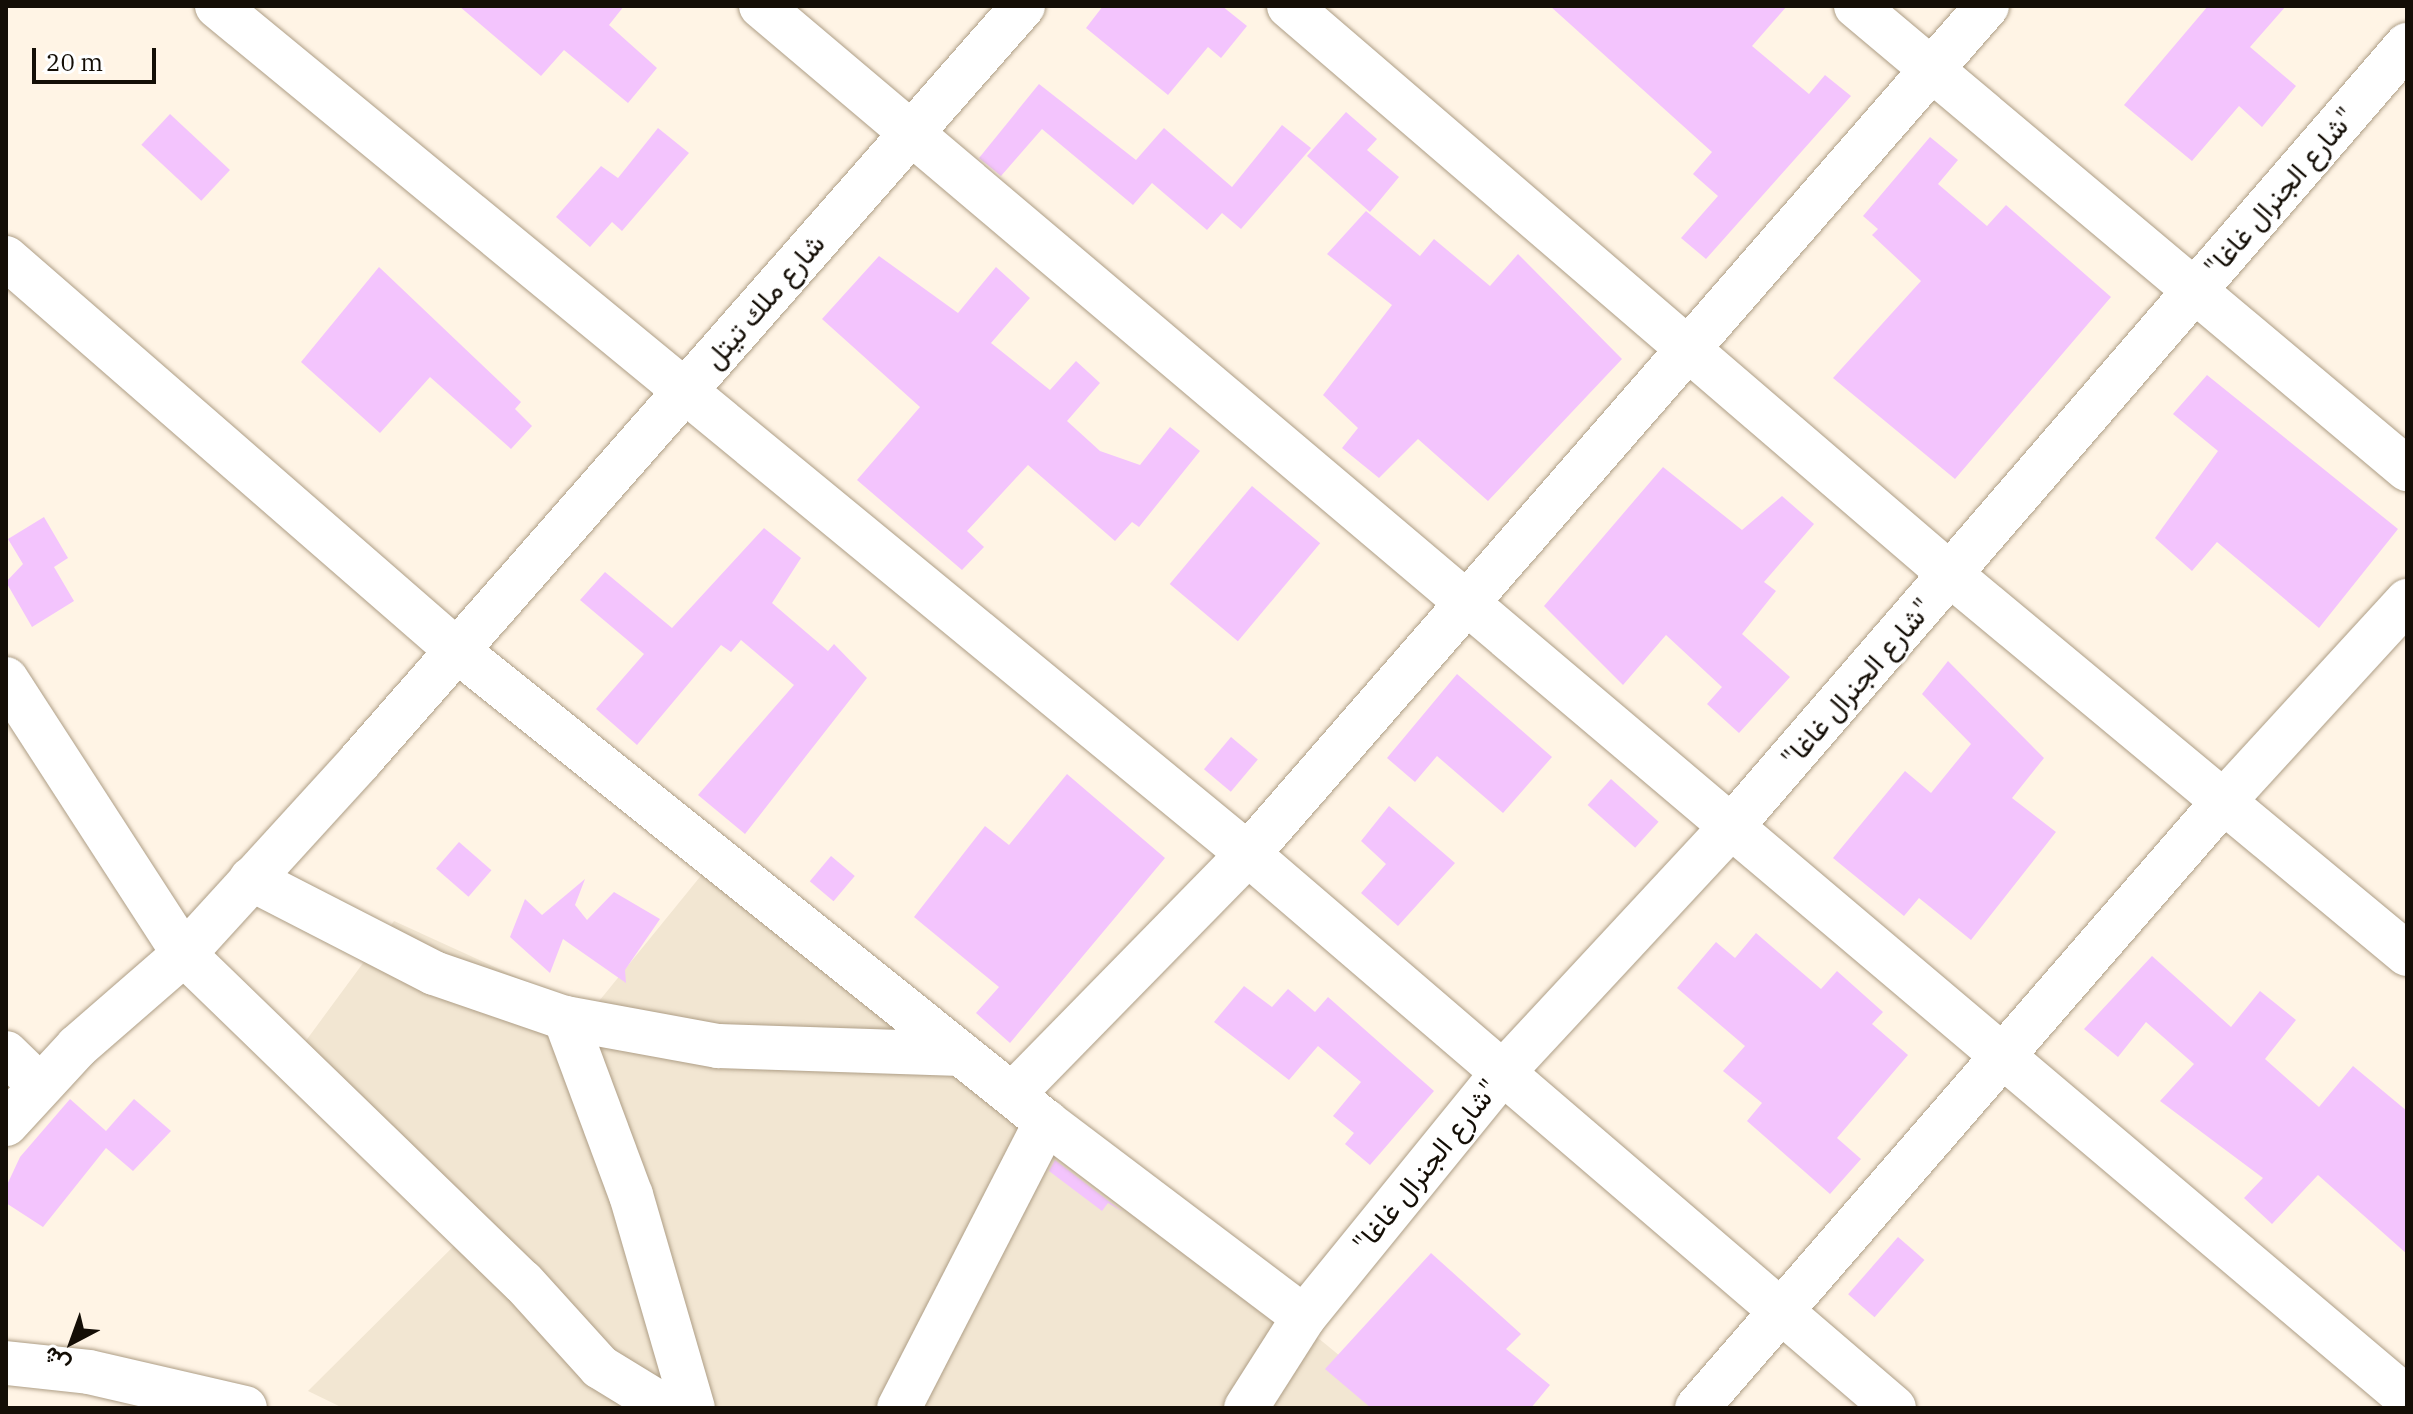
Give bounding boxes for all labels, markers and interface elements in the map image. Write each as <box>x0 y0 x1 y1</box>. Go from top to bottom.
scale bar <box>36 32 160 82</box>
text: 20 m <box>46 46 103 78</box>
street label: "شارع الجنرال غاغا" <box>2198 101 2362 283</box>
street label: شارع ملك تيتل <box>697 227 831 375</box>
street label: "شارع الجنرال غاغا" <box>1775 592 1939 774</box>
street label: "شارع الجنرال غاغا" <box>1346 1073 1506 1259</box>
north arrow <box>32 1302 112 1382</box>
text: ش <box>36 1341 75 1380</box>

